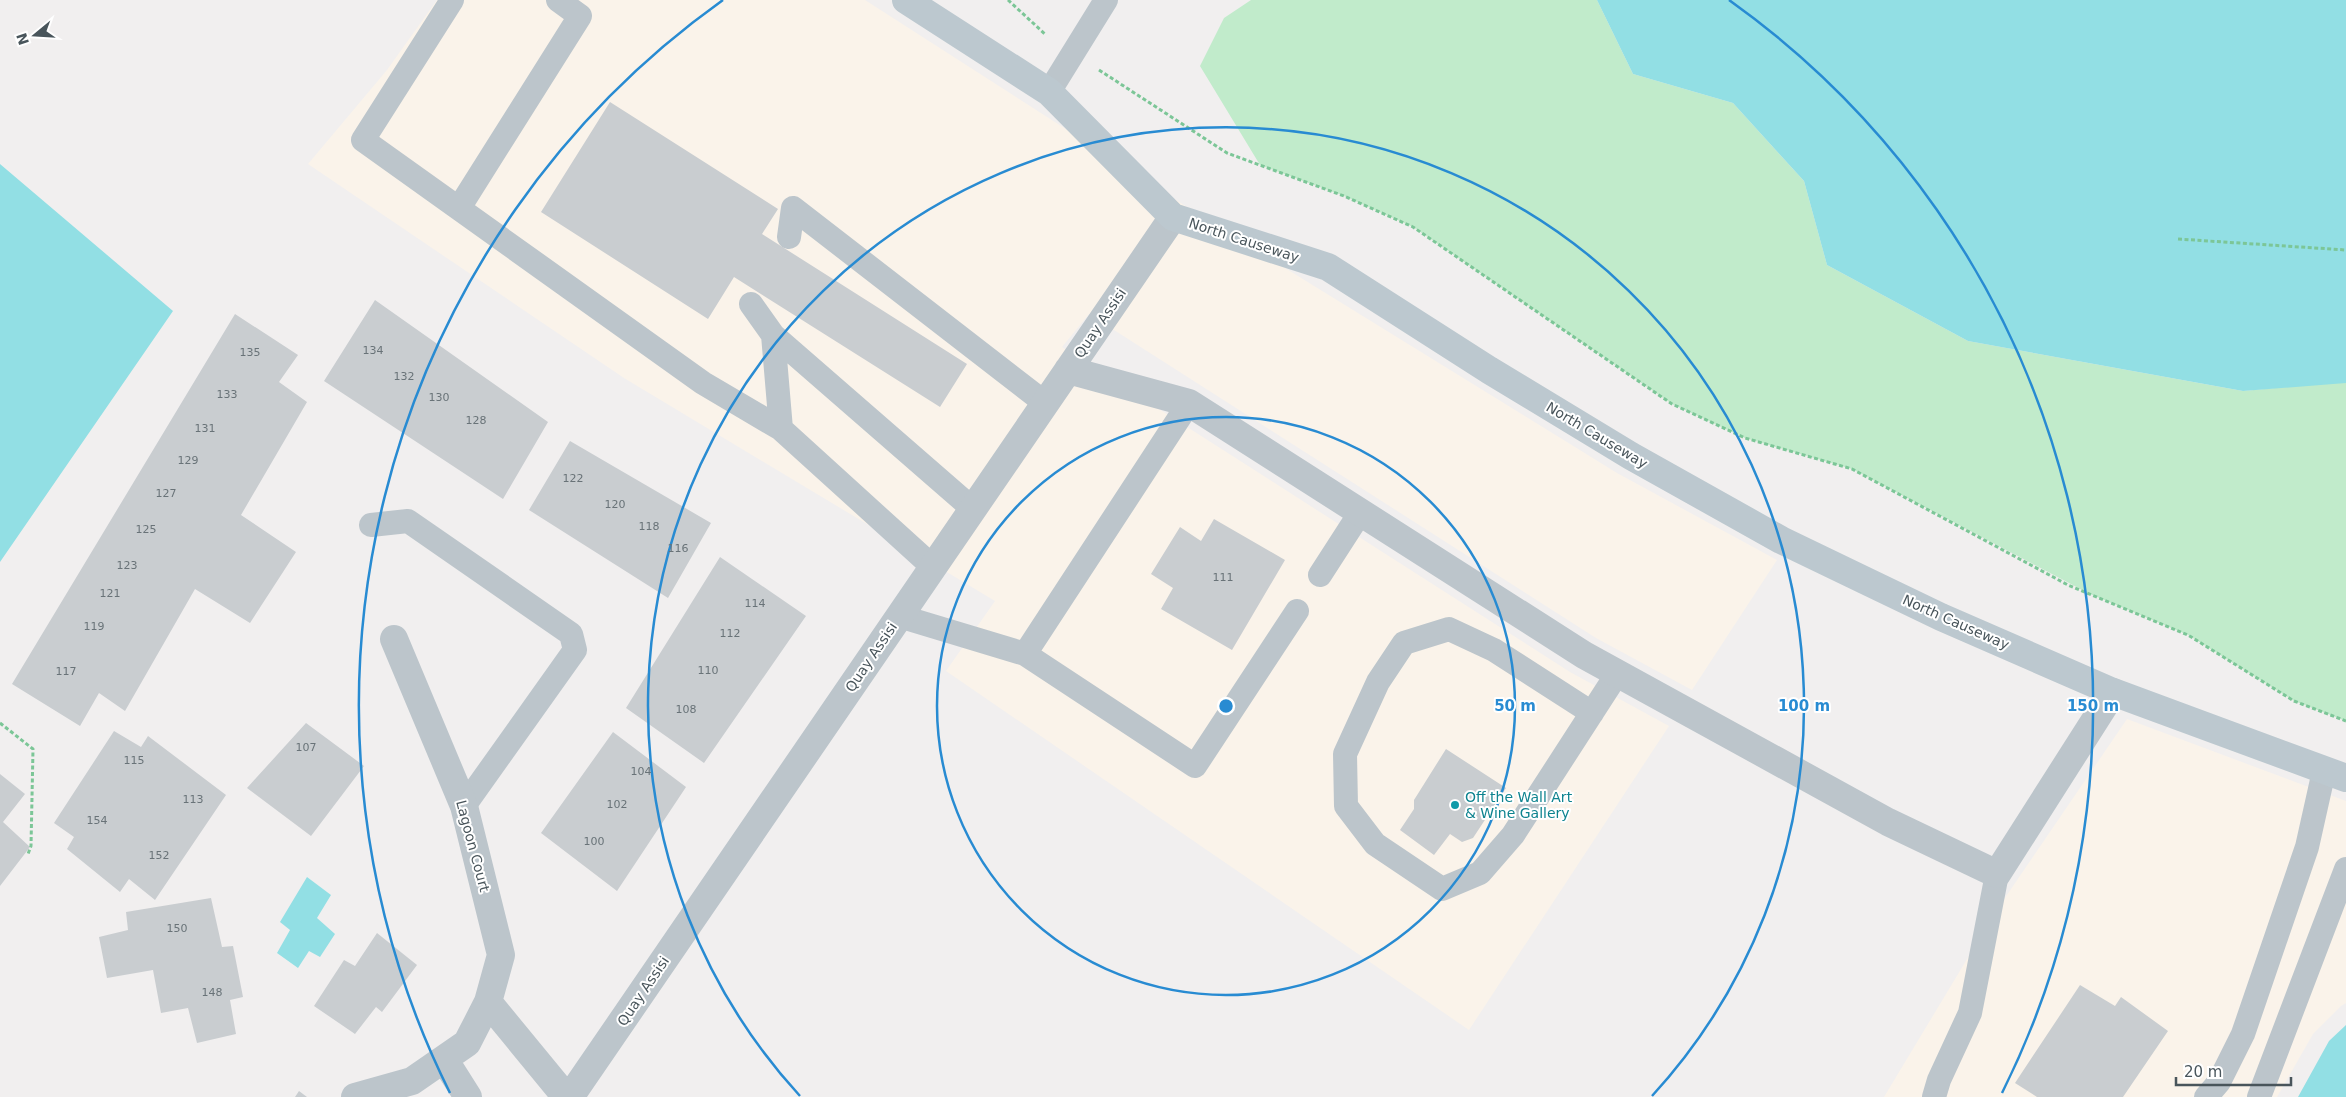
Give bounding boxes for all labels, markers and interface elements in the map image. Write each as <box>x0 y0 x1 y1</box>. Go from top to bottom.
north arrow <box>10 10 60 60</box>
text: N <box>13 31 32 47</box>
street label: North Causeway <box>1187 215 1301 265</box>
street label: Quay Assisi <box>1071 285 1129 361</box>
house number: 134 <box>363 344 384 357</box>
house number: 135 <box>240 346 261 359</box>
house number: 132 <box>394 370 415 383</box>
house number: 133 <box>217 388 238 401</box>
house number: 130 <box>429 391 450 404</box>
street label: North Causeway <box>1544 399 1650 471</box>
house number: 128 <box>466 414 487 427</box>
house number: 131 <box>195 422 216 435</box>
house number: 129 <box>178 454 199 467</box>
house number: 122 <box>563 472 584 485</box>
house number: 127 <box>156 487 177 500</box>
house number: 120 <box>605 498 626 511</box>
house number: 118 <box>639 520 660 533</box>
house number: 125 <box>136 523 157 536</box>
house number: 116 <box>668 542 689 555</box>
house number: 123 <box>117 559 138 572</box>
house number: 111 <box>1213 571 1234 584</box>
house number: 121 <box>100 587 121 600</box>
street label: North Causeway <box>1900 591 2012 653</box>
house number: 114 <box>745 597 766 610</box>
street label: Quay Assisi <box>842 619 900 695</box>
house number: 119 <box>84 620 105 633</box>
house number: 112 <box>720 627 741 640</box>
house number: 110 <box>698 664 719 677</box>
house number: 117 <box>56 665 77 678</box>
centre of rings <box>1217 697 1235 715</box>
text: 50 m <box>1494 697 1536 715</box>
text: 100 m <box>1778 697 1830 715</box>
text: 150 m <box>2067 697 2119 715</box>
house number: 108 <box>676 703 697 716</box>
house number: 107 <box>296 741 317 754</box>
house number: 115 <box>124 754 145 767</box>
house number: 104 <box>631 765 652 778</box>
place label: Off the Wall Art & Wine Gallery <box>1465 789 1573 821</box>
house number: 113 <box>183 793 204 806</box>
street label: Lagoon Court <box>453 798 493 894</box>
house number: 102 <box>607 798 628 811</box>
marker: Off the Wall Art & Wine Gallery <box>1449 799 1461 811</box>
house number: 154 <box>87 814 108 827</box>
house number: 100 <box>584 835 605 848</box>
house number: 152 <box>149 849 170 862</box>
house number: 150 <box>167 922 188 935</box>
street label: Quay Assisi <box>614 953 672 1029</box>
house number: 148 <box>202 986 223 999</box>
scale bar <box>2176 1054 2291 1086</box>
text: 20 m <box>2184 1063 2222 1081</box>

